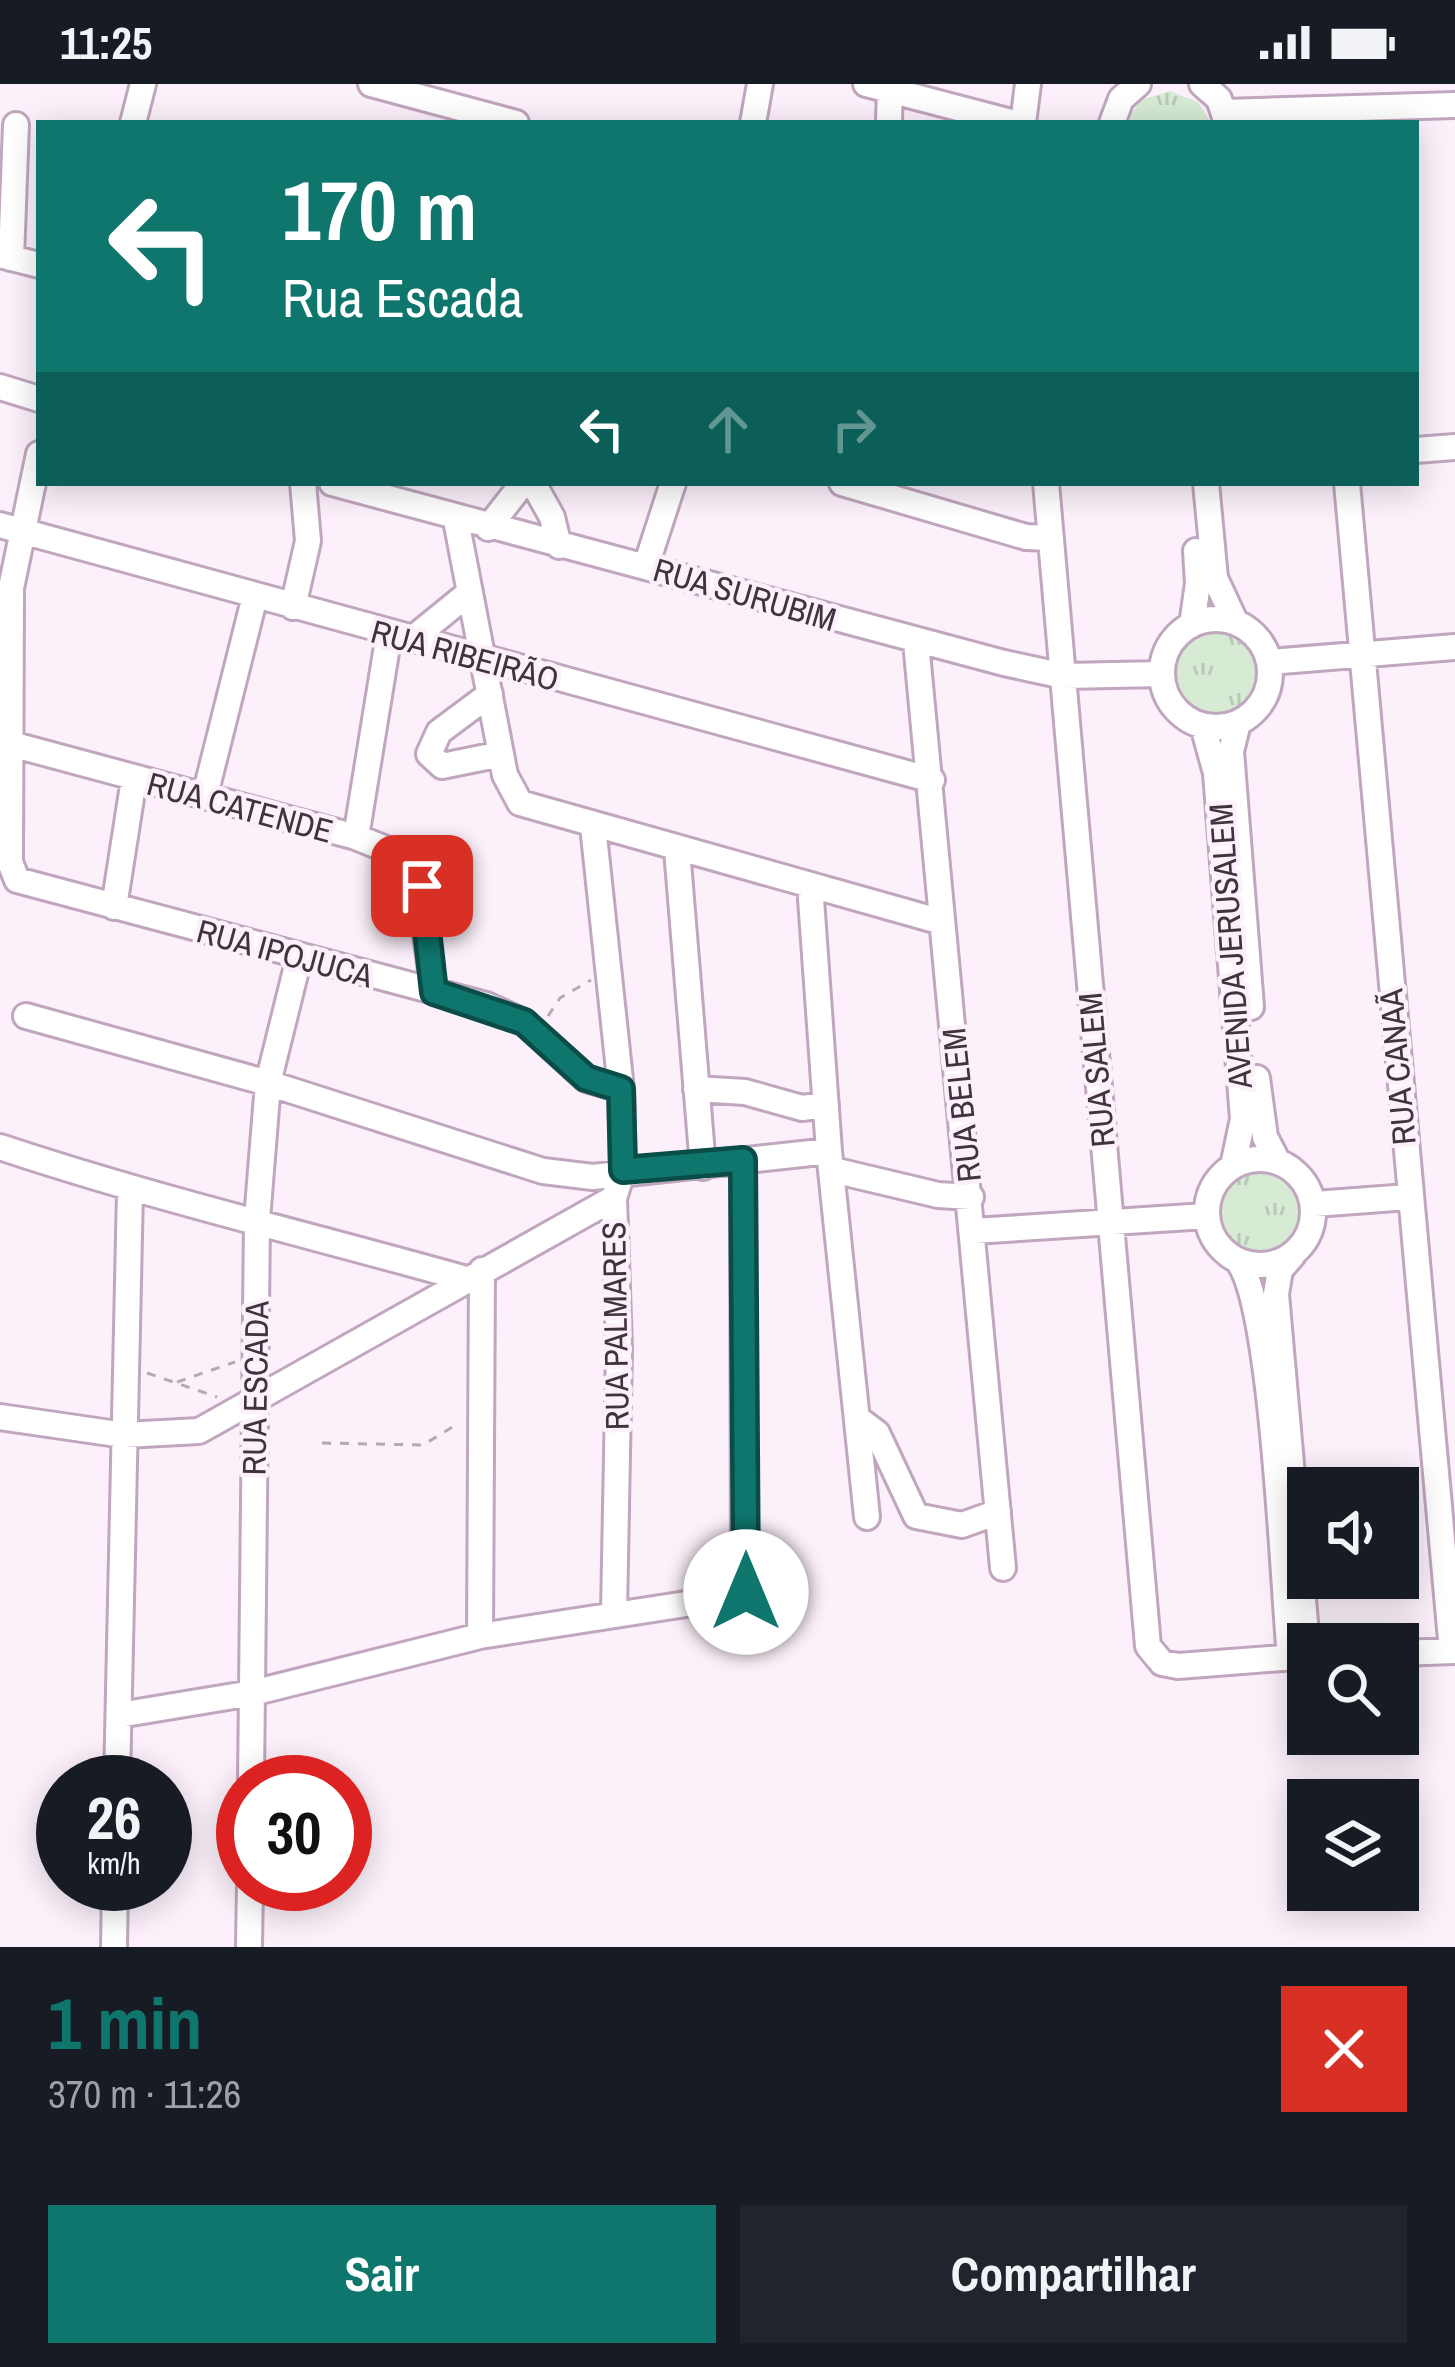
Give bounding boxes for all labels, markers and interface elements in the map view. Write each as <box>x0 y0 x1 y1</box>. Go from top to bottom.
text: 11:25 <box>60 12 152 73</box>
text: 170 m <box>282 153 477 266</box>
icon: left <box>84 168 240 324</box>
text: Rua Escada <box>282 261 523 334</box>
icon: left <box>569 396 635 462</box>
icon: ahead <box>695 396 761 462</box>
icon: right <box>821 396 887 462</box>
street label: RUA SURUBIM <box>649 547 841 641</box>
street label: RUA RIBEIRÃO <box>366 609 564 701</box>
street label: RUA CATENDE <box>142 761 338 853</box>
street label: AVENIDA JERUSALEM <box>1198 802 1262 1091</box>
pin <box>371 835 473 937</box>
icon: arrive <box>389 853 455 919</box>
street label: RUA IPOJUCA <box>192 908 379 998</box>
street label: RUA CANAÃ <box>1368 986 1426 1147</box>
street label: RUA SALEM <box>1067 991 1125 1149</box>
street label: RUA BELEM <box>931 1026 991 1184</box>
street label: RUA PALMARES <box>591 1221 639 1431</box>
street label: RUA ESCADA <box>231 1299 279 1476</box>
map controls <box>1287 1467 1419 1911</box>
button: sound <box>1287 1467 1419 1599</box>
position arrow <box>683 1529 809 1655</box>
button: search <box>1287 1623 1419 1755</box>
speed limit sign: 30 <box>216 1755 372 1911</box>
text: 26 <box>87 1777 141 1858</box>
button: layers <box>1287 1779 1419 1911</box>
text: km/h <box>87 1843 141 1883</box>
text: 1 min <box>48 1974 202 2071</box>
button: close <box>1281 1986 1407 2112</box>
text: 370 m · 11:26 <box>48 2068 241 2120</box>
button: Sair <box>48 2205 716 2343</box>
button: Compartilhar <box>740 2205 1407 2343</box>

